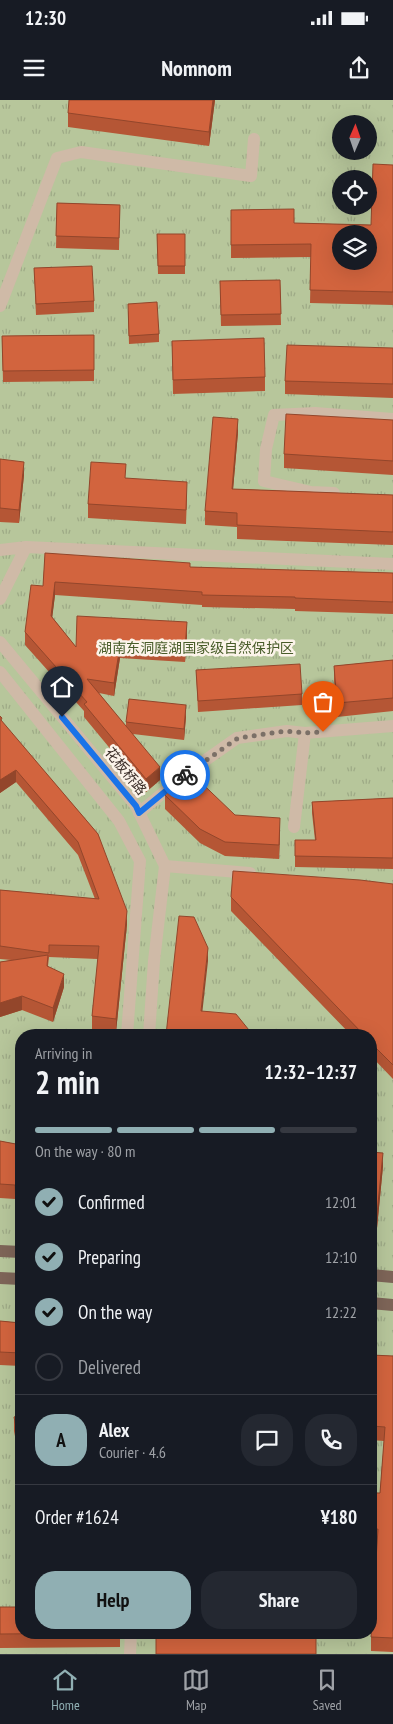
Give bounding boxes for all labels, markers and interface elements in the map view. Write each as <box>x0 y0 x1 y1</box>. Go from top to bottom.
text: 12:30 <box>25 6 66 30</box>
icon: menu <box>20 54 48 82</box>
text: Nomnom <box>161 54 232 82</box>
icon: share <box>345 54 373 82</box>
north arrow <box>332 115 378 160</box>
map controls <box>332 115 377 270</box>
button: locate <box>332 170 377 215</box>
button: layers <box>332 225 377 270</box>
park label: 湖南东洞庭湖国家级自然保护区 <box>98 639 294 657</box>
pin <box>41 666 83 717</box>
icon: home <box>48 673 76 701</box>
pin <box>302 681 344 732</box>
icon: bag <box>309 688 337 716</box>
street label: 花板桥路 <box>101 744 151 798</box>
courier <box>160 750 210 800</box>
icon: bike <box>171 761 199 789</box>
text: Arriving in <box>35 1043 92 1063</box>
text: 12:32–12:37 <box>264 1060 357 1084</box>
text: 2 min <box>35 1061 100 1103</box>
text: On the way · 80 m <box>35 1141 135 1161</box>
icon: check <box>35 1188 63 1216</box>
text: Confirmed <box>78 1190 145 1214</box>
text: 12:01 <box>325 1192 357 1212</box>
icon: check <box>35 1243 63 1271</box>
text: Preparing <box>78 1245 141 1269</box>
text: 12:10 <box>325 1247 357 1267</box>
icon: check <box>35 1298 63 1326</box>
text: On the way <box>78 1300 152 1324</box>
text: 12:22 <box>325 1302 357 1322</box>
text: Delivered <box>78 1355 141 1379</box>
button: chat <box>241 1414 293 1466</box>
button: phone <box>305 1414 357 1466</box>
text: Alex <box>99 1418 129 1442</box>
text: A <box>56 1428 66 1452</box>
text: Courier · 4.6 <box>99 1442 166 1462</box>
text: Order #1624 <box>35 1505 119 1529</box>
text: ¥180 <box>321 1505 357 1529</box>
button: Help <box>35 1571 191 1629</box>
button: Share <box>201 1571 357 1629</box>
tab: Home <box>51 1666 80 1714</box>
tab: Map <box>182 1666 210 1714</box>
tab: Saved <box>313 1666 342 1714</box>

